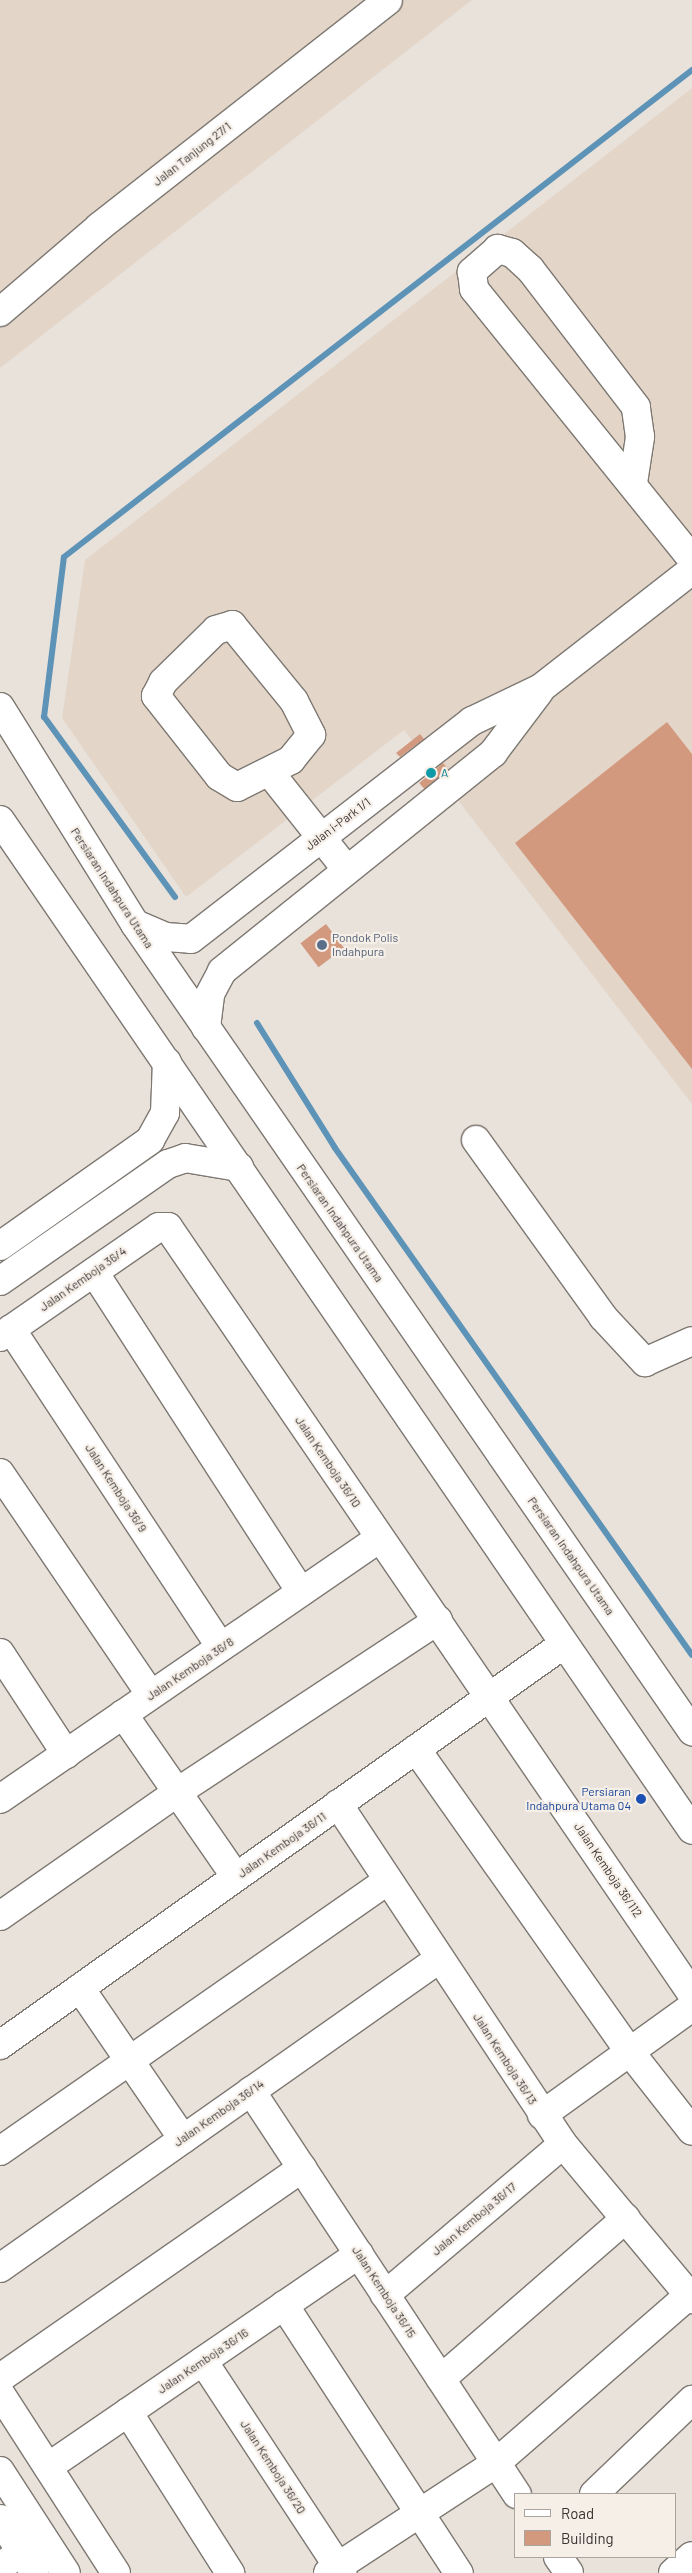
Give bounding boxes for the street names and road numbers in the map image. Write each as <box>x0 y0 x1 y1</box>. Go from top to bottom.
street label: Jalan Tanjung 27/1 <box>150 119 234 189</box>
street label: Jalan i-Park 1/1 <box>303 795 373 853</box>
street label: Persiaran Indahpura Utama <box>68 825 156 951</box>
street label: Persiaran Indahpura Utama <box>294 1161 386 1285</box>
street label: Jalan Kemboja 36/4 <box>37 1244 129 1314</box>
street label: Jalan Kemboja 36/10 <box>292 1414 364 1510</box>
street label: Jalan Kemboja 36/9 <box>82 1441 150 1535</box>
street label: Persiaran Indahpura Utama <box>525 1494 617 1618</box>
street label: Jalan Kemboja 36/8 <box>144 1634 236 1704</box>
street label: Jalan Kemboja 36/11 <box>235 1809 329 1881</box>
street label: Jalan Kemboja 36/112 <box>571 1820 645 1920</box>
street label: Jalan Kemboja 36/13 <box>470 2011 540 2107</box>
street label: Jalan Kemboja 36/14 <box>171 2076 267 2150</box>
street label: Jalan Kemboja 36/17 <box>429 2179 519 2259</box>
street label: Jalan Kemboja 36/15 <box>349 2244 419 2340</box>
street label: Jalan Kemboja 36/16 <box>155 2325 251 2397</box>
street label: Jalan Kemboja 36/20 <box>237 2417 309 2517</box>

